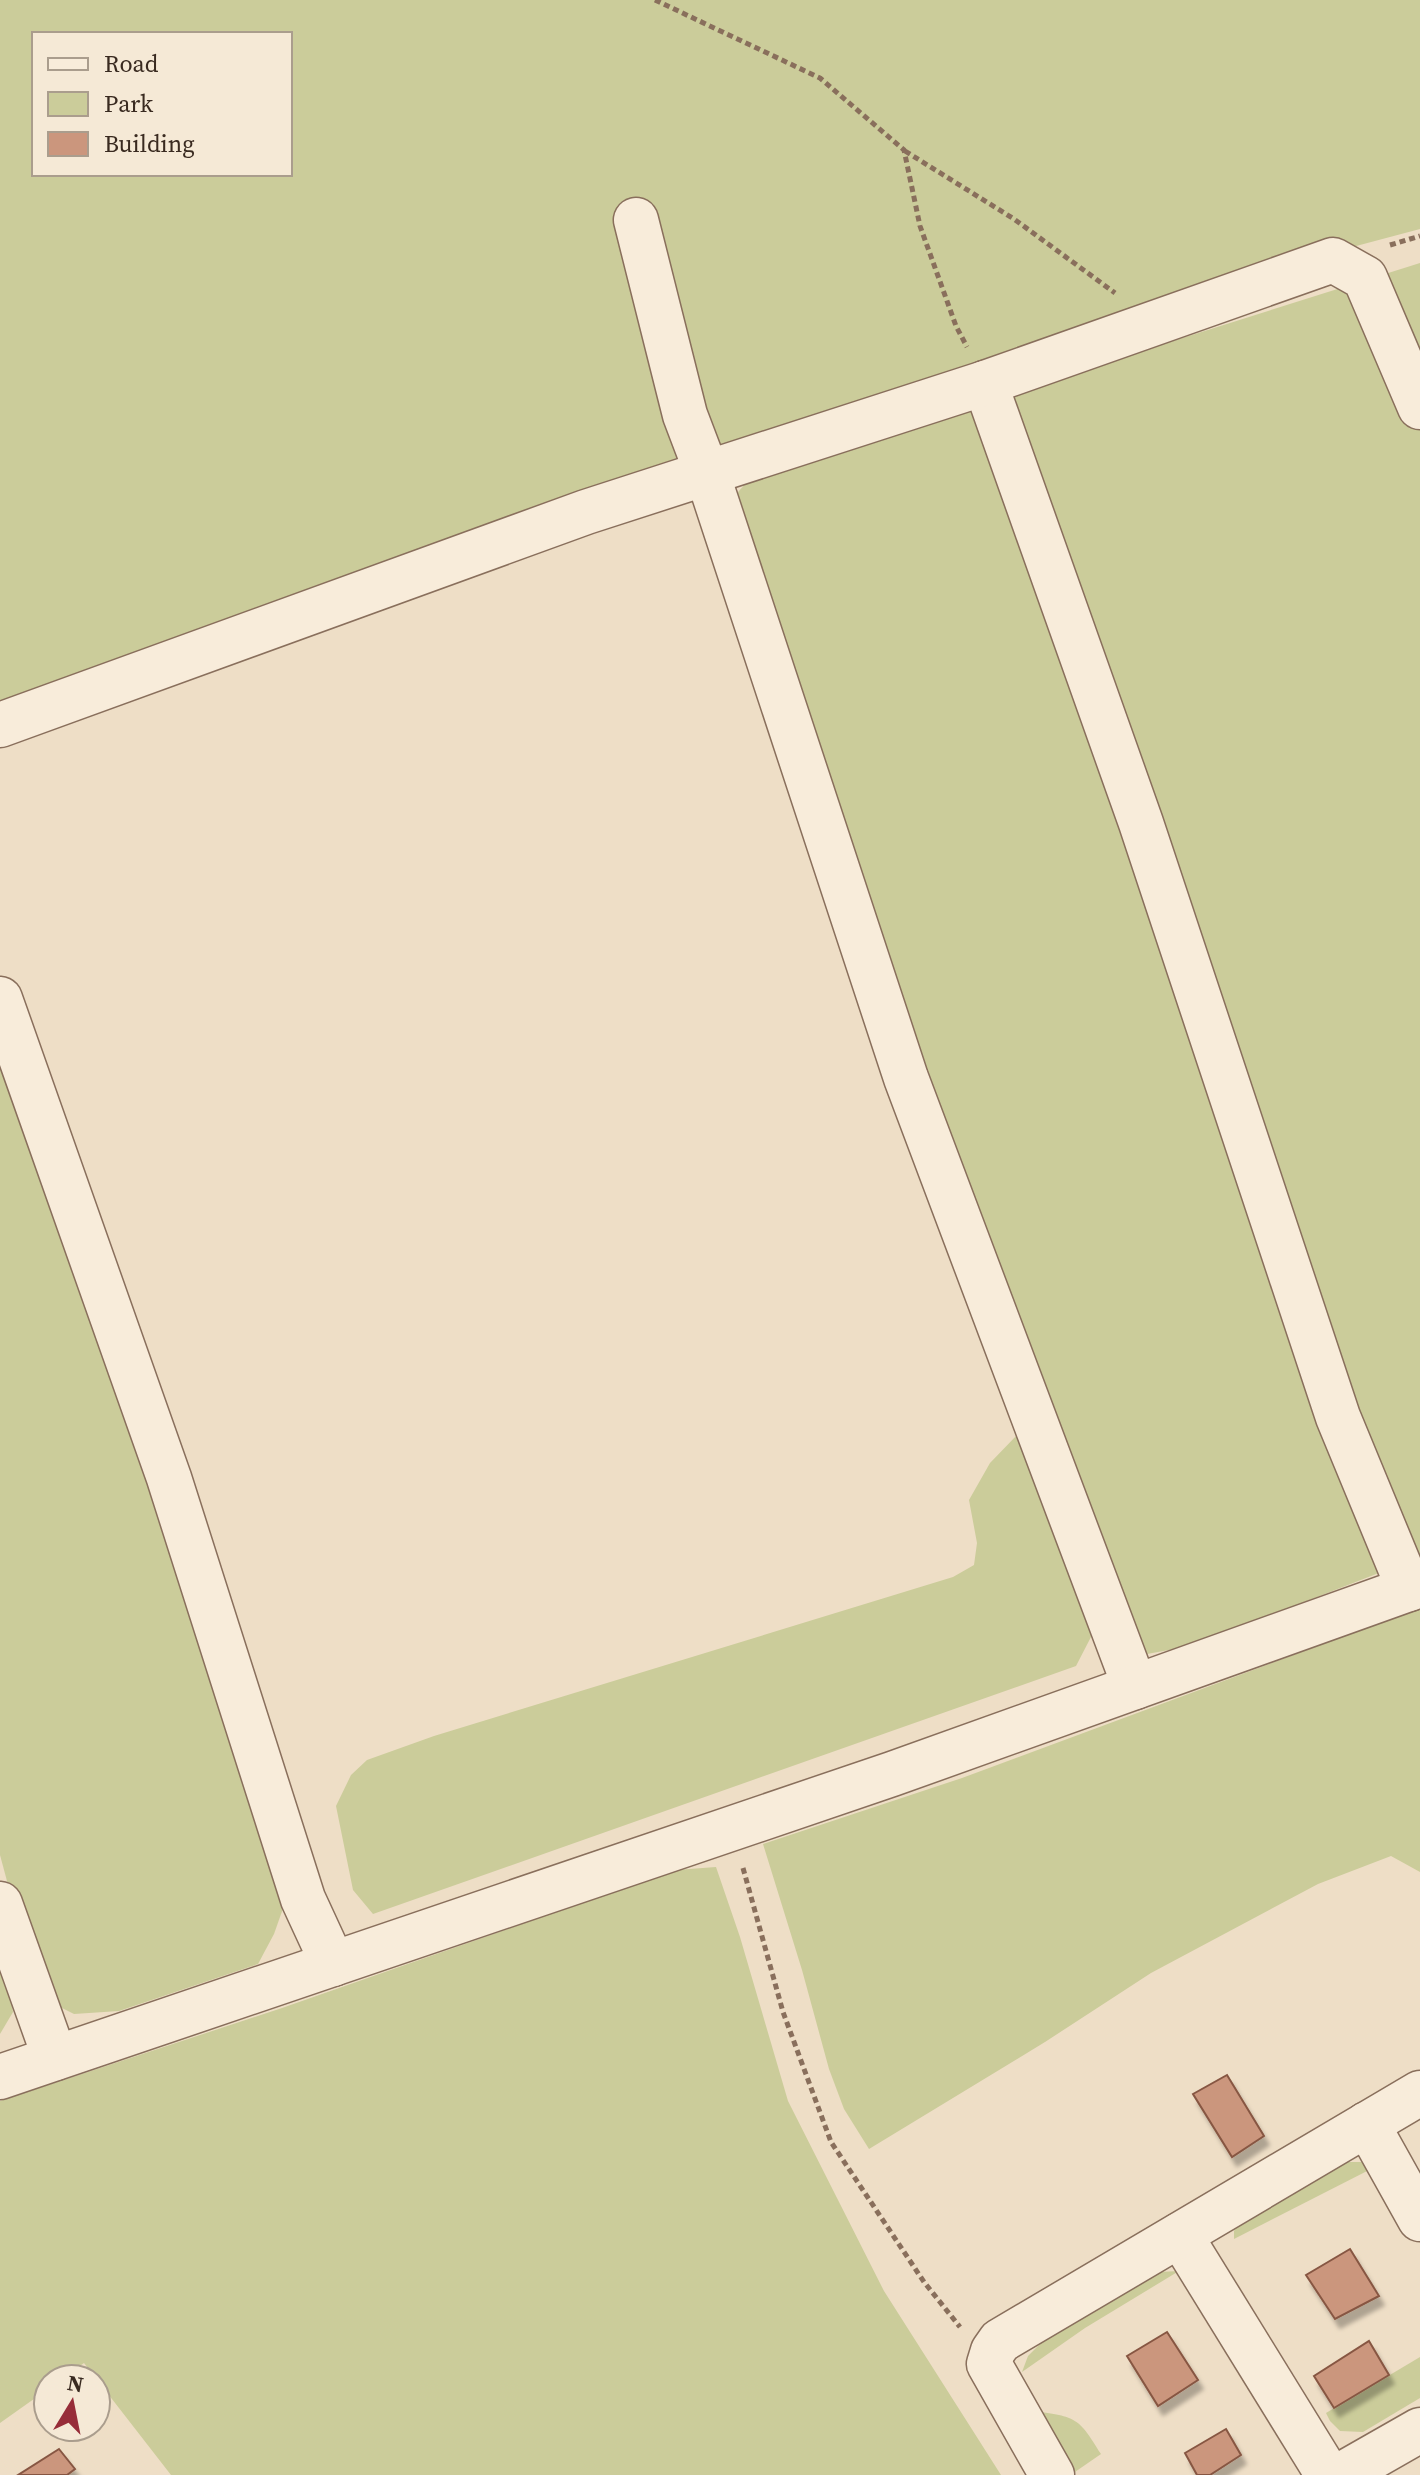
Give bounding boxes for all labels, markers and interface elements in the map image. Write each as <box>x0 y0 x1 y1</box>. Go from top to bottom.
legend <box>32 32 292 176</box>
text: Road <box>104 47 159 80</box>
text: Park <box>104 87 154 120</box>
text: Building <box>104 127 195 160</box>
north arrow <box>32 2363 112 2443</box>
text: N <box>65 2367 86 2399</box>

